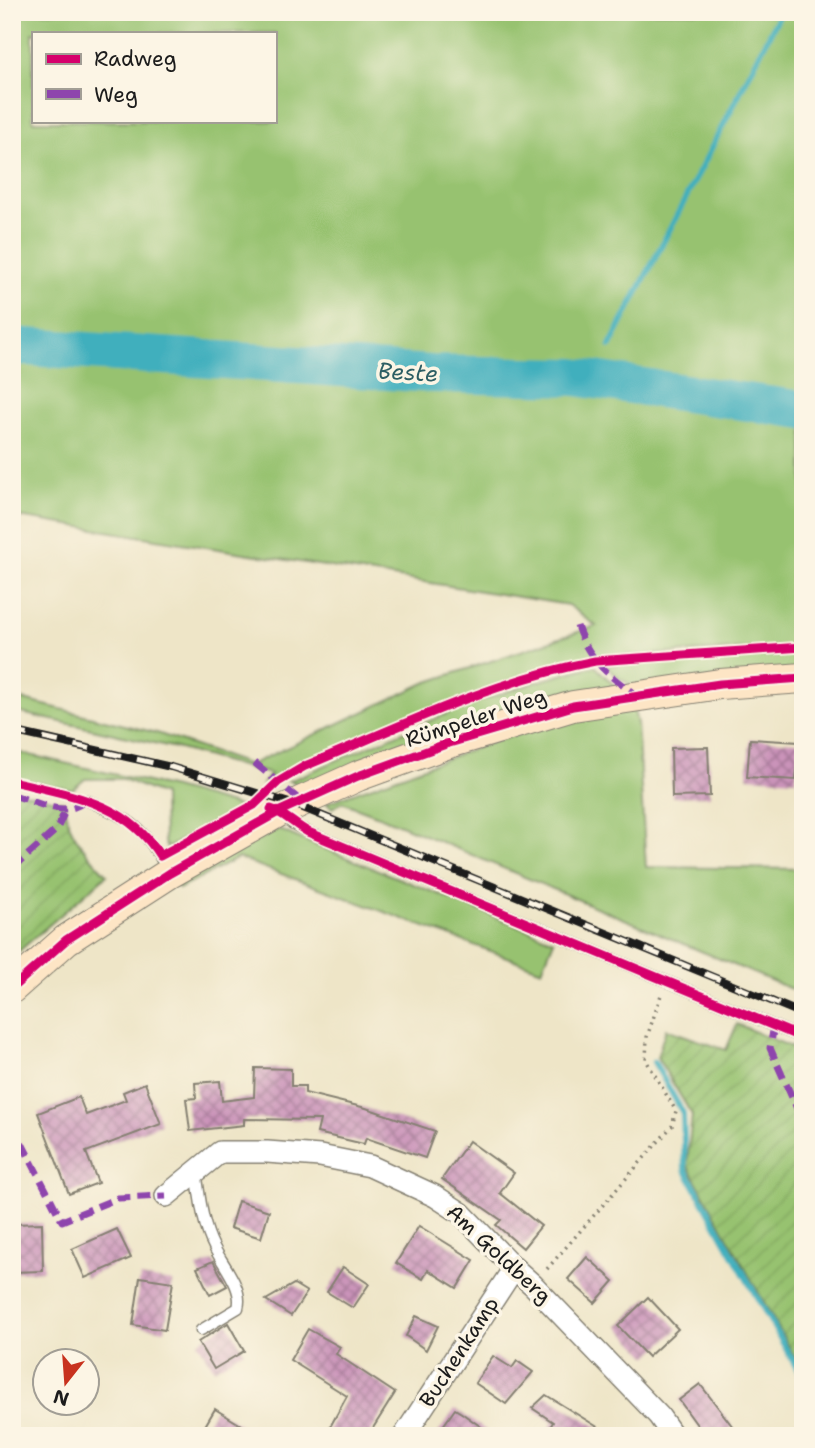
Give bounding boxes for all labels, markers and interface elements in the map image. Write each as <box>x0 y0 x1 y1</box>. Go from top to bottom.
legend <box>32 32 276 122</box>
text: Radweg <box>94 45 177 73</box>
text: Weg <box>94 81 138 109</box>
water label: Beste <box>377 355 439 389</box>
street label: Rümpeler Weg <box>402 682 550 754</box>
street label: Am Goldberg <box>441 1198 557 1310</box>
street label: Buchenkamp <box>413 1291 505 1413</box>
north arrow <box>32 1346 102 1416</box>
text: N <box>50 1384 72 1412</box>

